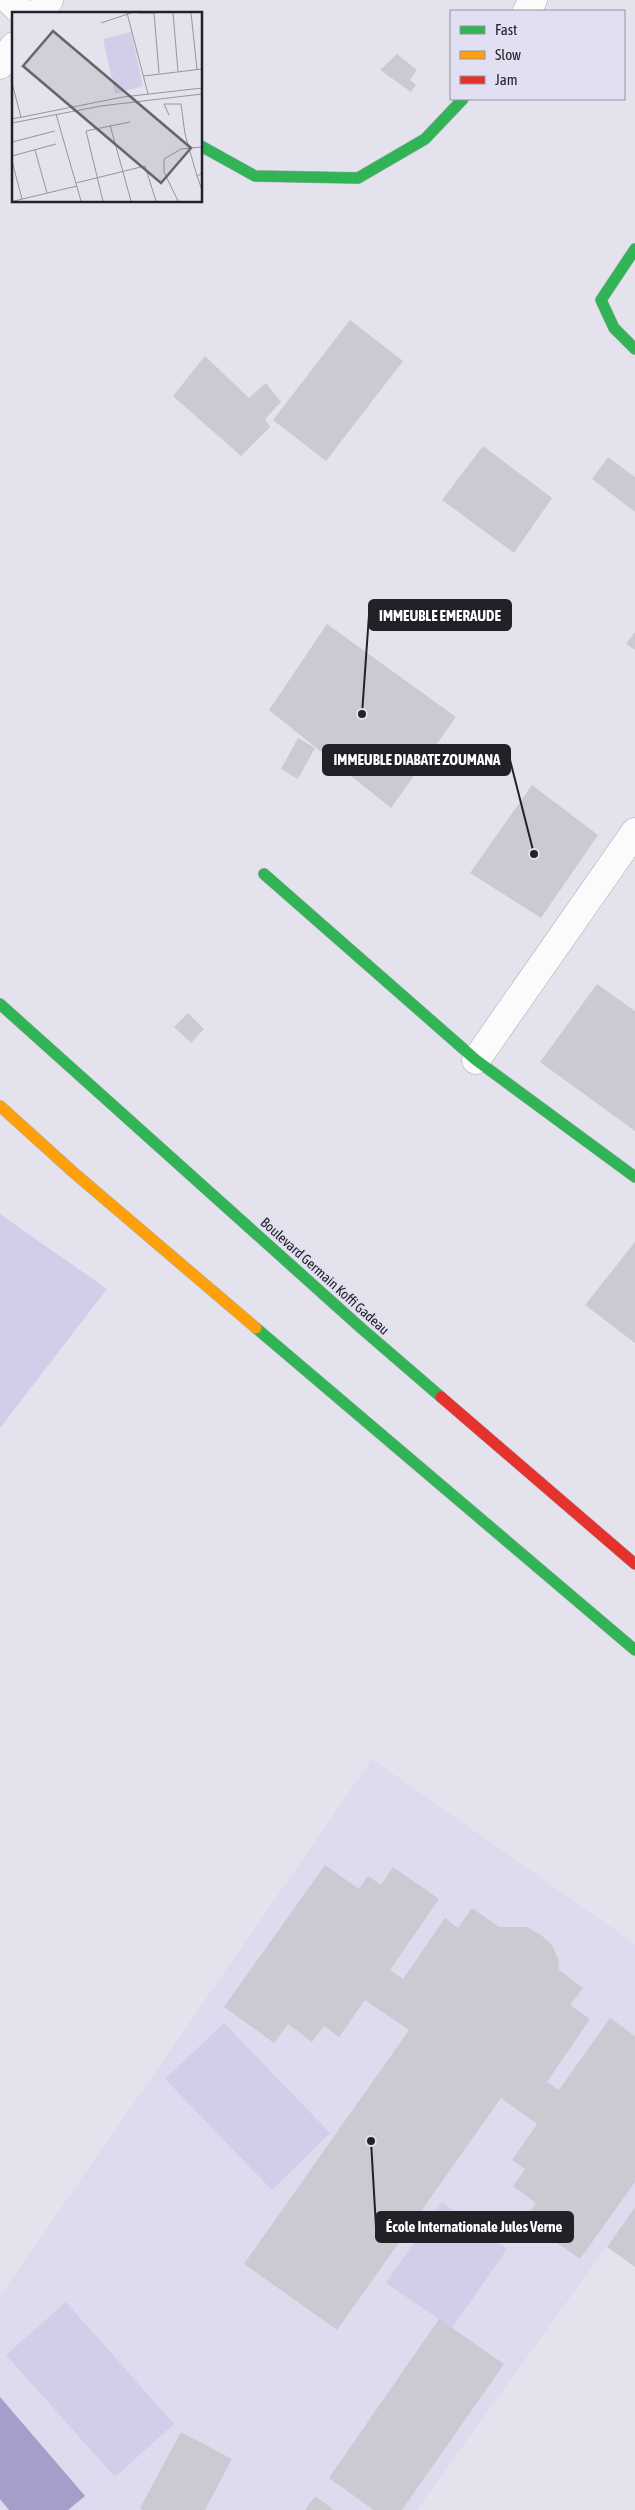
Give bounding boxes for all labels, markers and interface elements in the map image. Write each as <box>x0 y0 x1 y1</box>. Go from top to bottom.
legend <box>450 10 625 100</box>
inset map <box>12 12 202 202</box>
text: Fast <box>495 21 517 38</box>
text: Slow <box>495 46 521 63</box>
text: Jam <box>495 71 518 88</box>
callout: IMMEUBLE EMERAUDE <box>369 600 511 630</box>
text: IMMEUBLE EMERAUDE <box>379 607 502 624</box>
callout: IMMEUBLE DIABATE ZOUMANA <box>323 745 510 775</box>
text: IMMEUBLE DIABATE ZOUMANA <box>334 751 501 768</box>
street label: Boulevard Germain Koffi Gadeau <box>258 1214 392 1338</box>
callout: École Internationale Jules Verne <box>376 2212 573 2242</box>
text: École Internationale Jules Verne <box>386 2218 562 2235</box>

